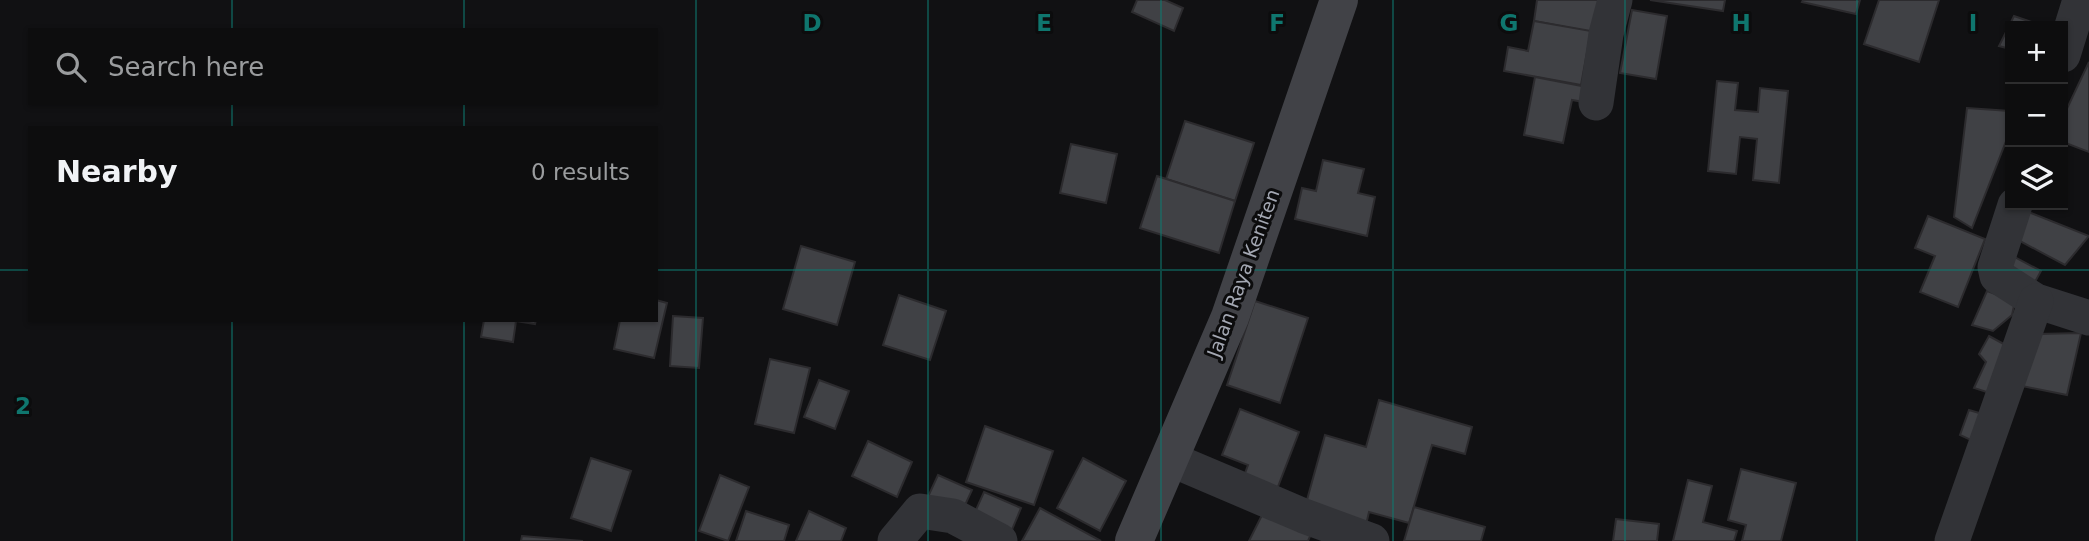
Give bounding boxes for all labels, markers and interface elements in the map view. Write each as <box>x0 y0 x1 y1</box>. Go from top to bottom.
text: D <box>802 10 822 36</box>
text: E <box>1036 10 1052 36</box>
text: F <box>1269 10 1285 36</box>
text: G <box>1500 10 1518 36</box>
text: H <box>1731 10 1751 36</box>
text: I <box>1969 10 1977 36</box>
map controls <box>2005 21 2068 210</box>
button: + <box>2005 21 2068 84</box>
search box <box>28 28 658 105</box>
icon: search <box>52 48 90 86</box>
text: Search here <box>108 52 264 82</box>
button: − <box>2005 84 2068 147</box>
button: layers <box>2005 147 2068 210</box>
text: Nearby <box>56 154 178 189</box>
text: 0 results <box>531 159 630 185</box>
street label: Jalan Raya Keniten <box>1202 186 1284 361</box>
text: 2 <box>15 393 31 419</box>

